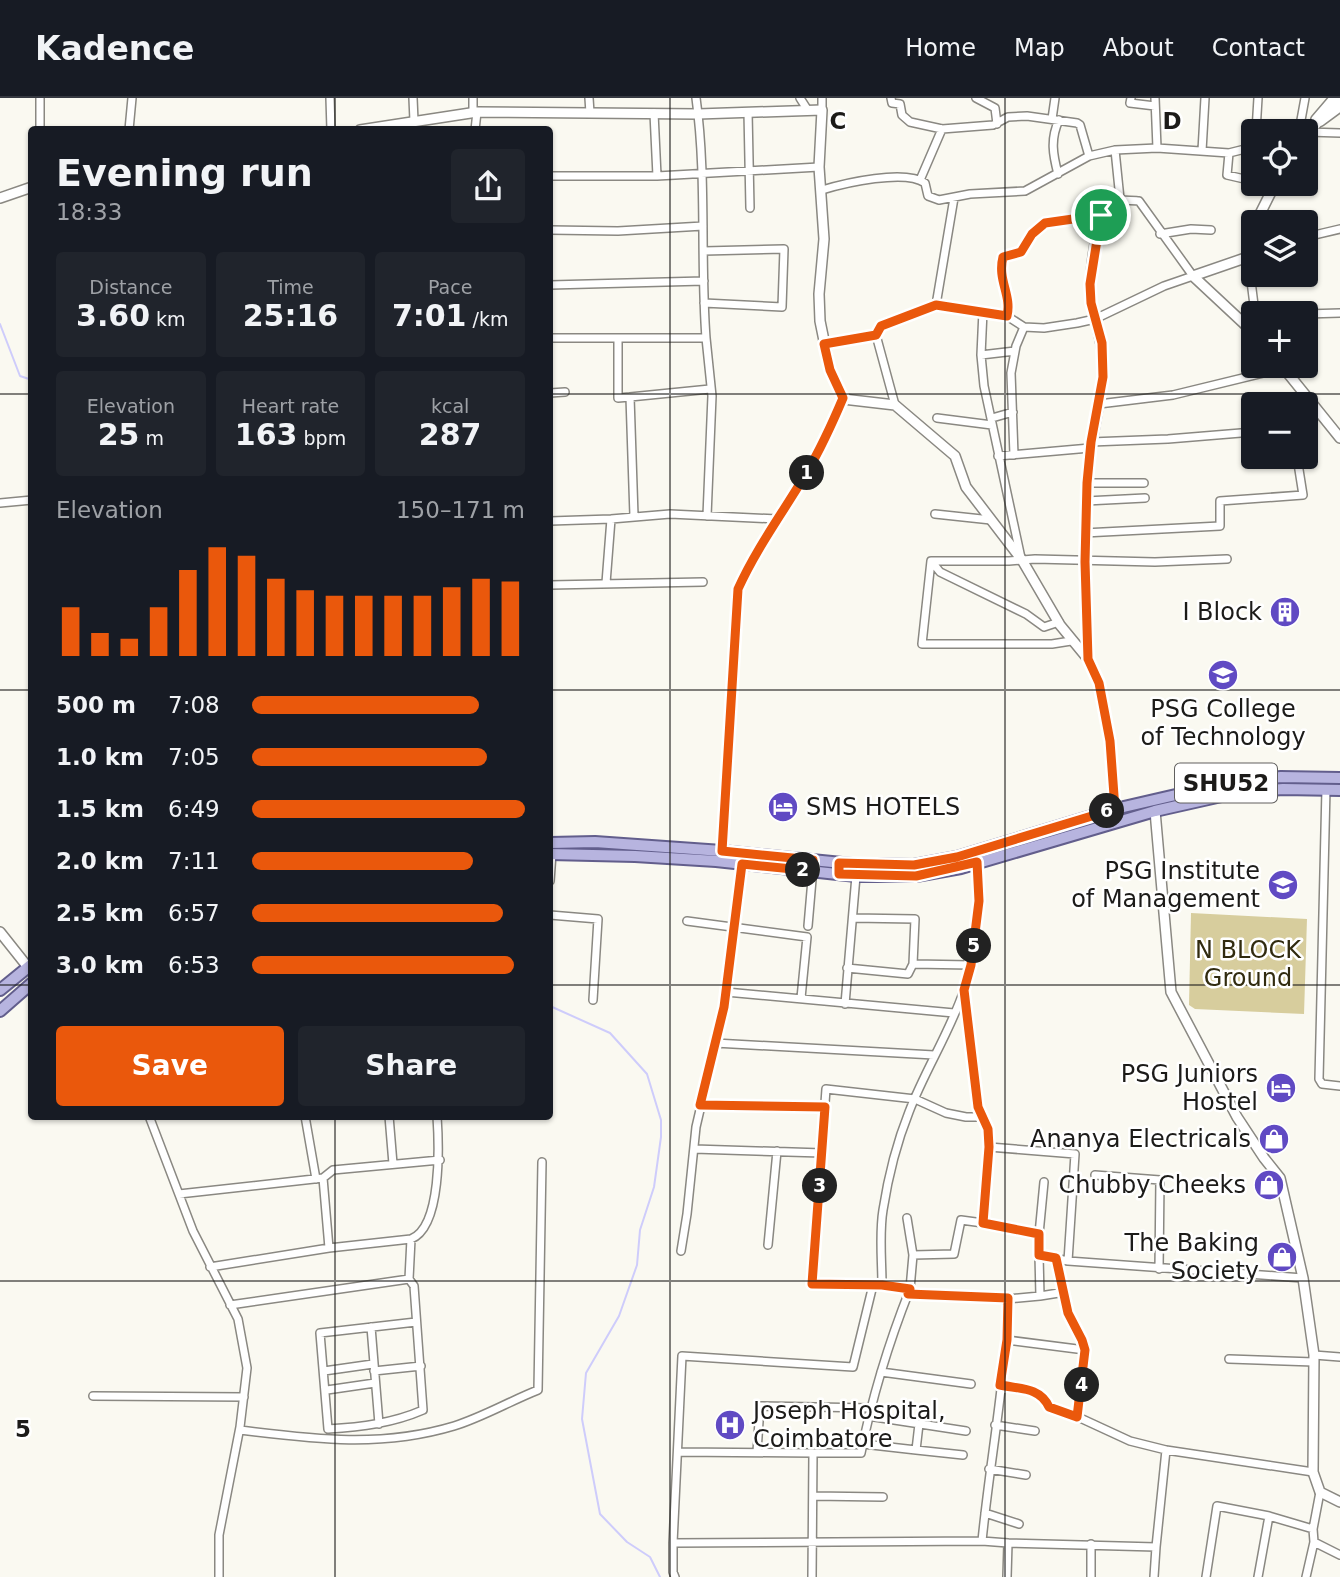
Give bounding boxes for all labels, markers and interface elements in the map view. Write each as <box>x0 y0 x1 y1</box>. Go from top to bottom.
text: Kadence <box>35 29 194 68</box>
text: Home <box>905 34 976 62</box>
text: Map <box>1014 34 1065 62</box>
text: About <box>1103 34 1174 62</box>
text: Contact <box>1212 34 1305 62</box>
text: C <box>830 108 846 134</box>
text: D <box>1162 108 1182 134</box>
map controls <box>1241 119 1318 469</box>
button: locate <box>1241 119 1318 196</box>
button: share <box>451 149 525 223</box>
text: Evening run <box>56 151 313 195</box>
pin <box>1071 185 1131 245</box>
icon: arrive <box>1082 196 1120 234</box>
text: 18:33 <box>56 199 122 225</box>
button: layers <box>1241 210 1318 287</box>
text: Distance <box>89 276 172 298</box>
text: Time <box>267 276 314 298</box>
text: Pace <box>428 276 472 298</box>
text: 3.60 <box>76 298 150 333</box>
text: 25:16 <box>243 298 338 333</box>
text: 7:01 <box>392 298 467 333</box>
button: + <box>1241 301 1318 378</box>
text: km <box>150 308 186 330</box>
text: /km <box>467 308 508 330</box>
button: − <box>1241 392 1318 469</box>
text: Elevation <box>87 395 175 417</box>
text: Heart rate <box>242 395 339 417</box>
text: kcal <box>431 395 469 417</box>
text: 25 <box>98 417 139 452</box>
text: 163 <box>235 417 297 452</box>
text: 287 <box>419 417 481 452</box>
text: m <box>139 427 164 449</box>
text: bpm <box>297 427 346 449</box>
pin: 1 <box>790 456 824 490</box>
text: 1 <box>800 461 813 483</box>
text: Elevation <box>56 497 163 523</box>
text: 150–171 m <box>396 497 525 523</box>
building icon: I Block <box>1268 595 1302 629</box>
place label: I Block <box>1182 598 1262 626</box>
school or university icon: PSG College of Technology <box>1206 658 1240 692</box>
text: 500 m <box>56 692 136 718</box>
text: 7:08 <box>168 692 220 718</box>
place label: PSG College of Technology <box>1140 695 1306 751</box>
text: 1.0 km <box>56 744 144 770</box>
text: 7:05 <box>168 744 220 770</box>
road number: SHU52 <box>1175 764 1277 803</box>
hotel icon: SMS HOTELS <box>766 790 800 824</box>
place label: SMS HOTELS <box>806 793 960 821</box>
pin: 6 <box>1090 794 1124 828</box>
text: 1.5 km <box>56 796 144 822</box>
text: 6:49 <box>168 796 220 822</box>
text: 6 <box>1100 799 1113 821</box>
text: 2.0 km <box>56 848 144 874</box>
text: 7:11 <box>168 848 220 874</box>
pin: 2 <box>786 852 820 888</box>
place label: PSG Institute of Management <box>1071 857 1260 913</box>
text: 2 <box>796 858 809 880</box>
school or university icon: PSG Institute of Management <box>1266 868 1300 902</box>
text: 2.5 km <box>56 900 144 926</box>
text: 6:57 <box>168 900 220 926</box>
pin: 5 <box>956 928 992 964</box>
text: 5 <box>967 934 980 956</box>
park label: N BLOCK Ground <box>1195 936 1302 992</box>
text: 3.0 km <box>56 952 144 978</box>
text: 6:53 <box>168 952 220 978</box>
button: Save <box>56 1026 284 1106</box>
button: Share <box>298 1026 525 1106</box>
place label: PSG Juniors Hostel <box>1121 1060 1258 1116</box>
hotel icon: PSG Juniors Hostel <box>1264 1071 1298 1105</box>
shop icon: Ananya Electricals <box>1257 1122 1291 1156</box>
place label: Ananya Electricals <box>1030 1125 1251 1153</box>
pin: 3 <box>802 1168 838 1204</box>
shop icon: Chubby Cheeks <box>1252 1168 1286 1202</box>
place label: Chubby Cheeks <box>1059 1171 1246 1199</box>
text: 3 <box>813 1174 826 1196</box>
place label: The Baking Society <box>1124 1229 1259 1285</box>
shop icon: The Baking Society <box>1265 1240 1299 1274</box>
pin: 4 <box>1064 1368 1100 1402</box>
text: 4 <box>1075 1373 1088 1395</box>
place label: Joseph Hospital, Coimbatore <box>751 1397 946 1453</box>
hospital icon: Joseph Hospital, Coimbatore <box>713 1408 747 1442</box>
text: 5 <box>15 1416 31 1442</box>

